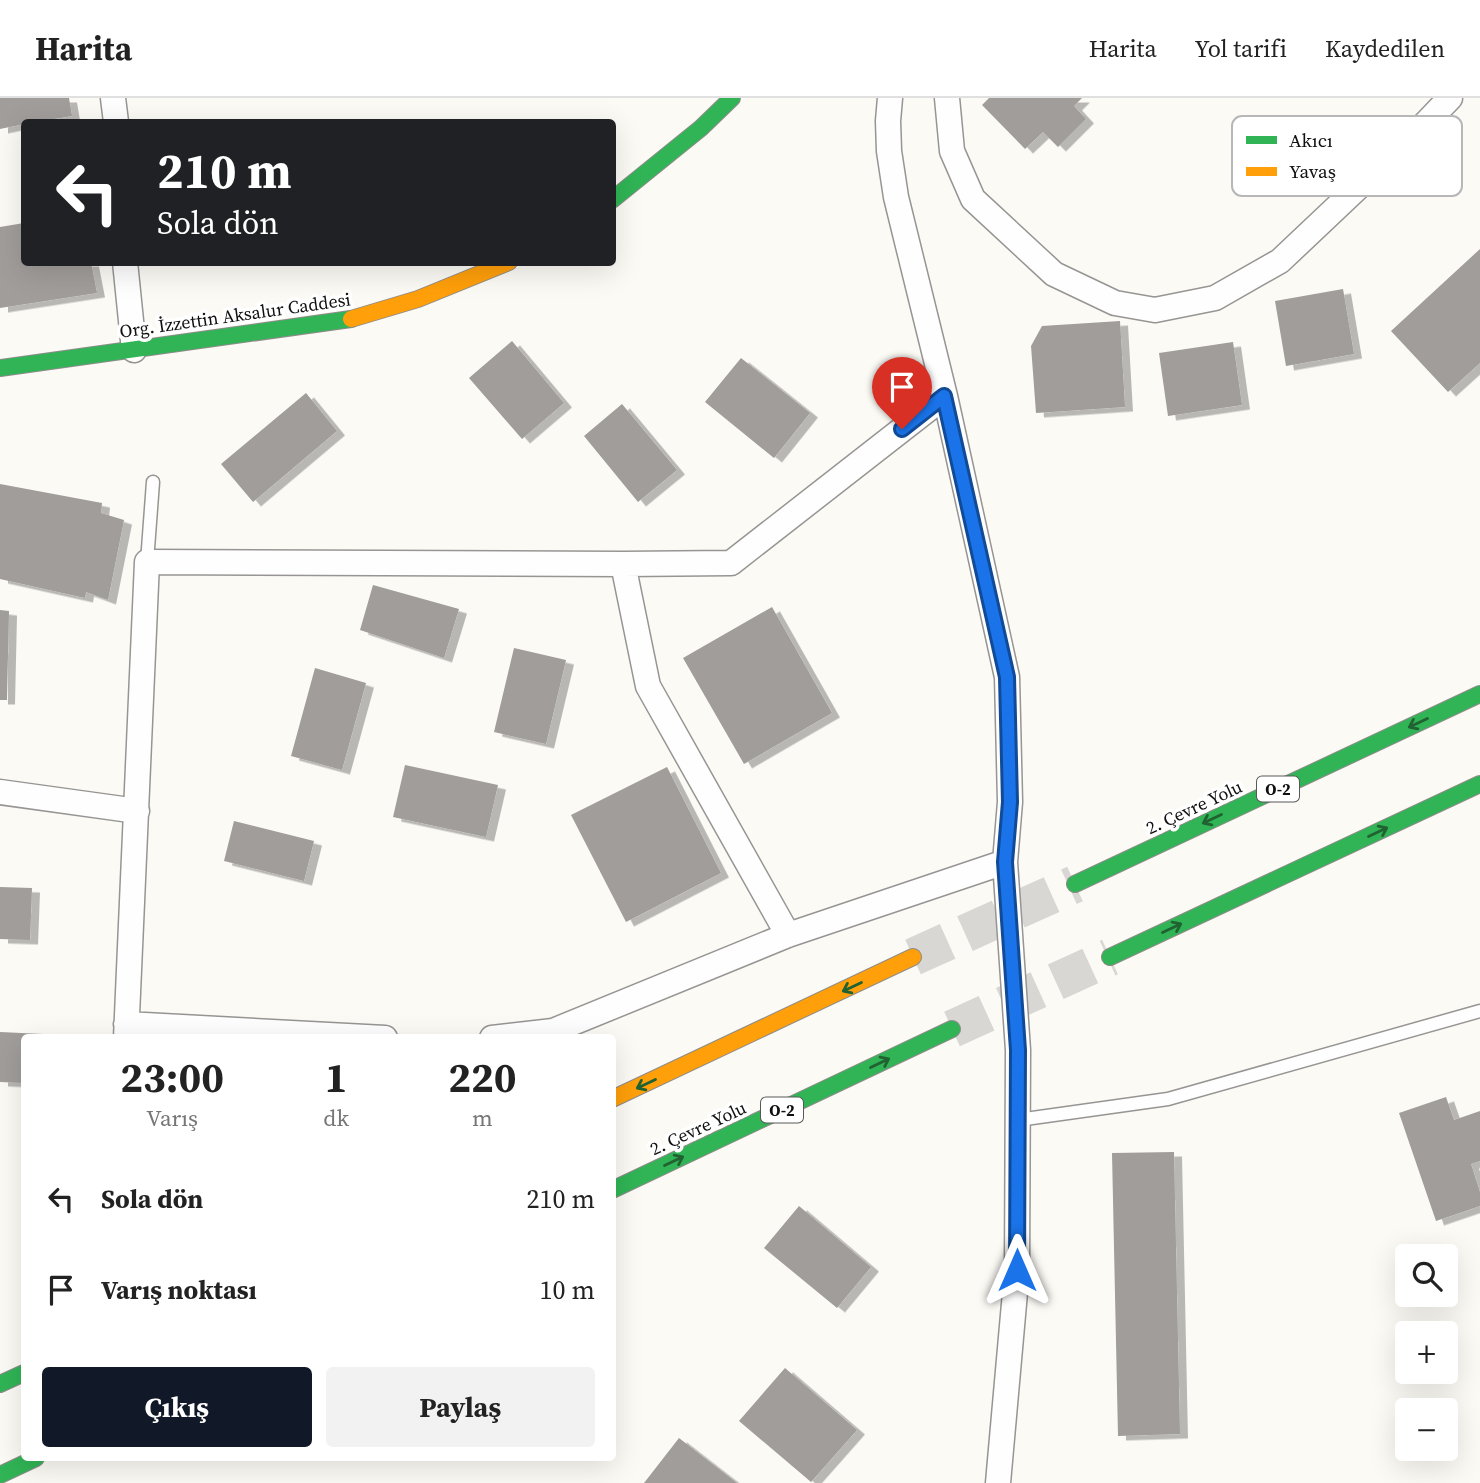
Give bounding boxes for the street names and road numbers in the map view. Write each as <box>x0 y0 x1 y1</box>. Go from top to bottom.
street label: Org. İzzettin Aksalur Caddesi <box>118 286 352 344</box>
street label: 2. Çevre Yolu <box>1142 774 1246 840</box>
road number: O-2 <box>1257 776 1299 802</box>
street label: 2. Çevre Yolu <box>646 1095 750 1161</box>
road number: O-2 <box>761 1098 803 1122</box>

